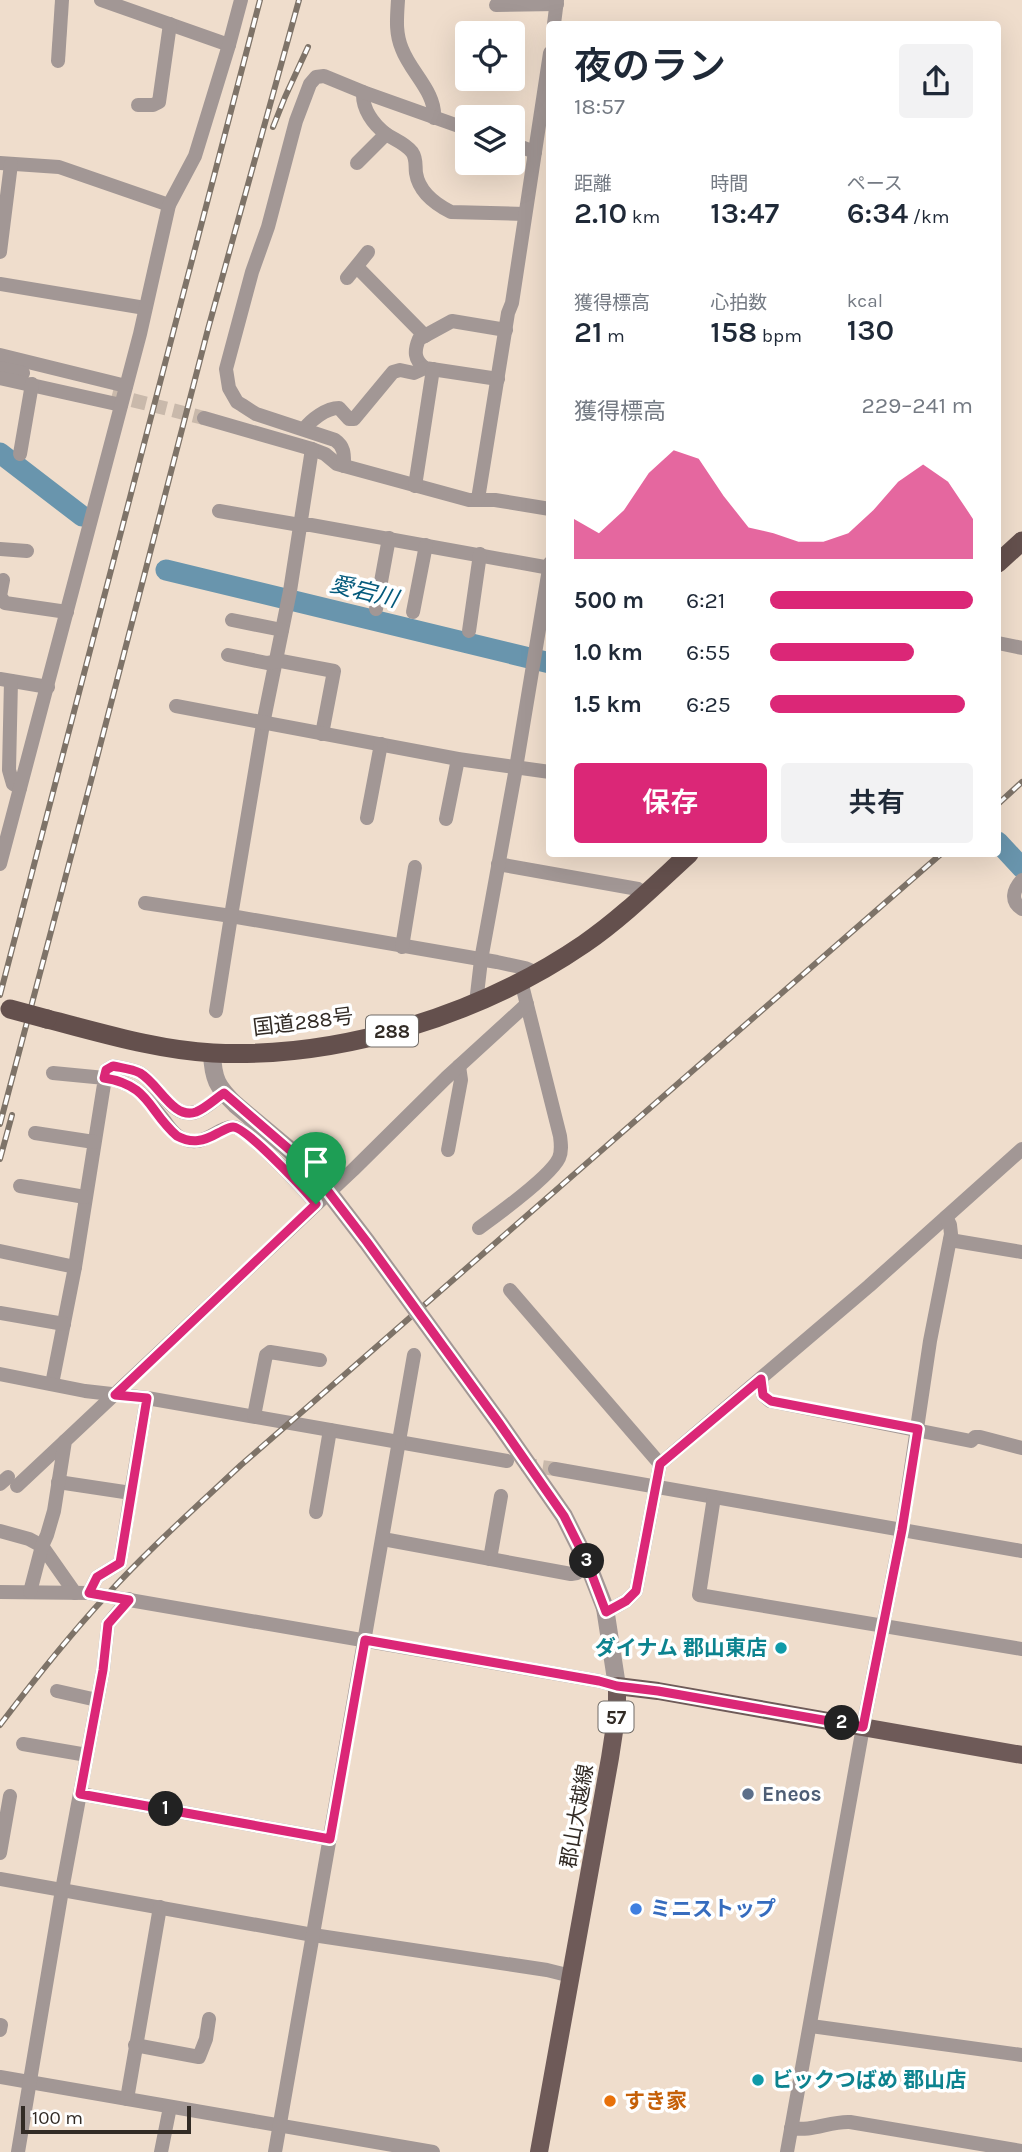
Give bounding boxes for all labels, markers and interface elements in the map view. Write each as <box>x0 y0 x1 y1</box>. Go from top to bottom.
map controls <box>455 21 525 175</box>
button: locate <box>455 21 525 91</box>
text: 夜のラン <box>574 44 726 89</box>
button: share <box>899 44 973 118</box>
text: 18:57 <box>574 93 625 120</box>
button: layers <box>455 105 525 175</box>
text: 距離 <box>574 173 612 195</box>
text: 時間 <box>710 173 748 195</box>
text: ペース <box>847 173 903 195</box>
text: 2.10 <box>574 195 627 231</box>
text: 13:47 <box>710 195 779 231</box>
text: 6:34 <box>847 195 908 231</box>
text: km <box>627 206 660 228</box>
text: /km <box>908 206 950 228</box>
text: kcal <box>847 290 883 312</box>
text: 獲得標高 <box>574 292 650 314</box>
text: 心拍数 <box>710 292 767 314</box>
text: 130 <box>847 312 894 348</box>
text: 21 <box>574 314 602 350</box>
text: 158 <box>710 314 757 350</box>
text: m <box>602 325 625 347</box>
text: bpm <box>757 325 802 347</box>
text: 229–241 m <box>861 392 973 419</box>
text: 獲得標高 <box>574 398 666 425</box>
water label: 愛宕川 <box>327 570 404 614</box>
text: 500 m <box>574 587 644 614</box>
text: 6:21 <box>686 587 725 614</box>
text: 1.0 km <box>574 639 643 666</box>
text: 6:55 <box>686 639 730 666</box>
text: 1.5 km <box>574 691 642 718</box>
text: 6:25 <box>686 691 731 718</box>
button: 保存 <box>574 763 767 843</box>
button: 共有 <box>781 763 973 843</box>
street label: 国道288号 <box>251 1004 355 1040</box>
road number: 288 <box>366 1015 418 1046</box>
pin <box>286 1132 346 1204</box>
icon: arrive <box>297 1143 335 1181</box>
pin: 3 <box>570 1544 604 1578</box>
text: 3 <box>581 1549 592 1571</box>
place label: ダイナム 郡山東店 <box>595 1636 767 1660</box>
marker: ダイナム 郡山東店 <box>773 1640 789 1656</box>
road number: 57 <box>598 1702 634 1732</box>
pin: 2 <box>824 1706 860 1740</box>
text: 2 <box>836 1711 847 1733</box>
street label: 郡山大越線 <box>556 1762 598 1870</box>
place label: Eneos <box>762 1782 822 1806</box>
marker: Eneos <box>740 1786 756 1802</box>
pin: 1 <box>148 1792 184 1826</box>
text: 1 <box>162 1797 169 1819</box>
place label: ミニストップ <box>650 1897 776 1921</box>
marker: ミニストップ <box>628 1901 644 1917</box>
place label: ビックつばめ 郡山店 <box>772 2068 966 2092</box>
marker: ビックつばめ 郡山店 <box>750 2072 766 2088</box>
place label: すき家 <box>624 2089 687 2113</box>
marker: すき家 <box>602 2093 618 2109</box>
scale bar <box>21 2103 191 2135</box>
text: 100 m <box>32 2107 83 2129</box>

